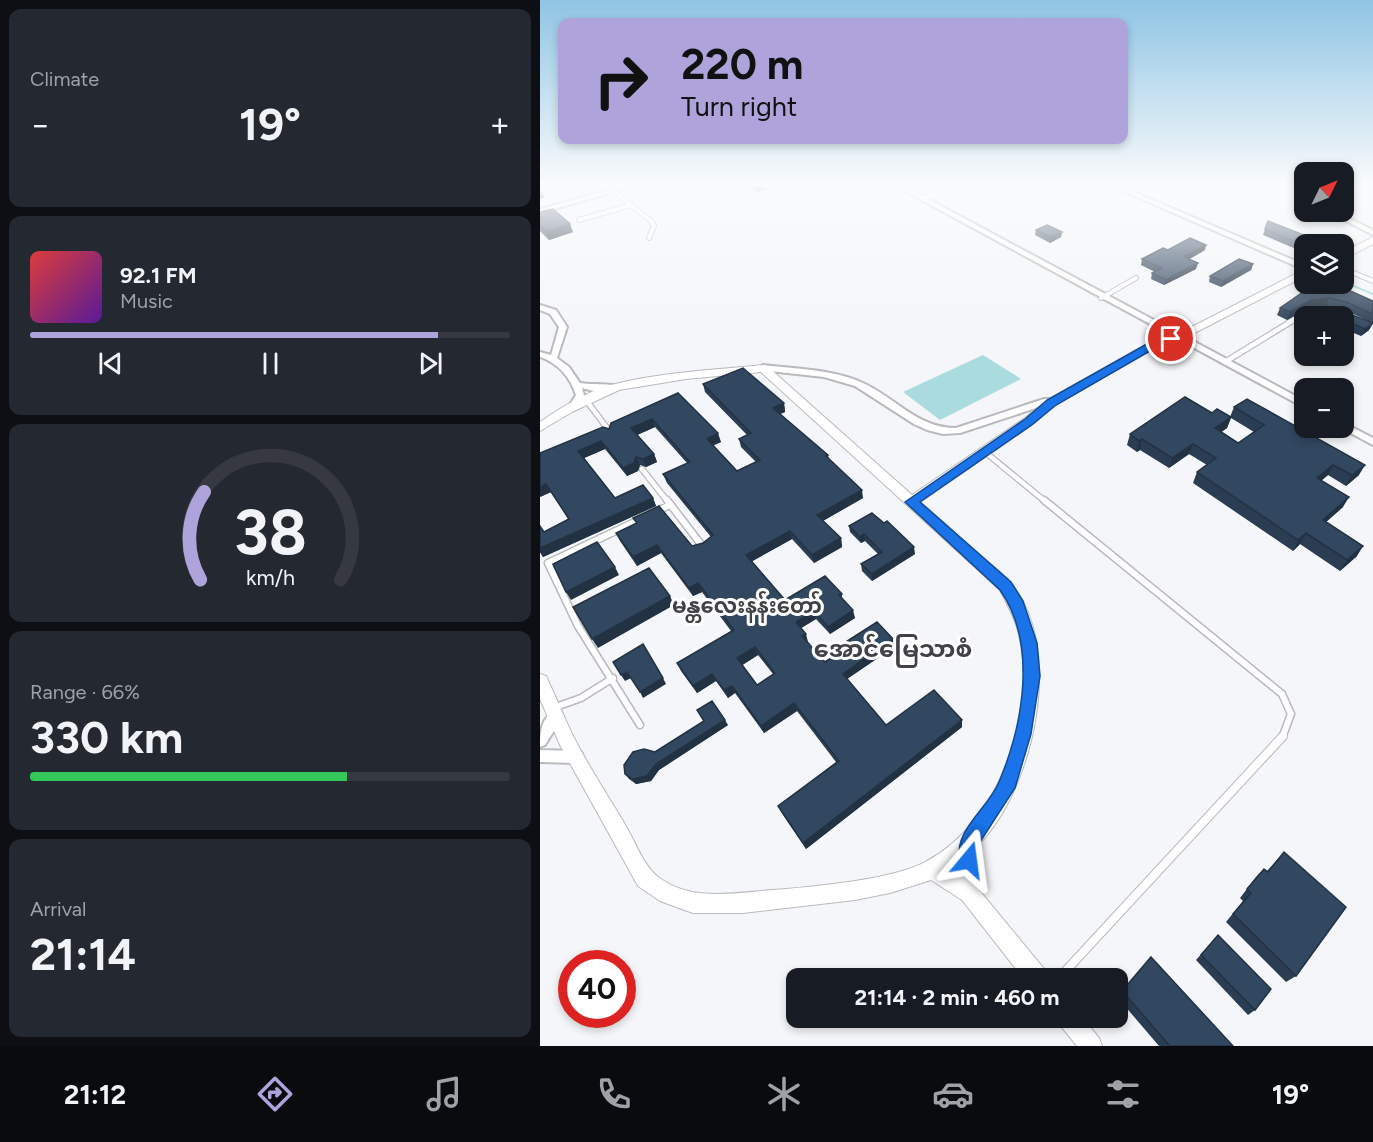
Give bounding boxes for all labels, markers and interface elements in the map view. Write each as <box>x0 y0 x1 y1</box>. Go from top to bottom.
text: 220 m <box>681 39 803 90</box>
icon: right <box>582 42 660 120</box>
text: Climate <box>30 67 99 91</box>
text: Turn right <box>681 90 797 123</box>
text: 19° <box>239 97 301 151</box>
text: − <box>30 105 51 144</box>
text: + <box>489 105 510 144</box>
north arrow <box>1294 162 1354 222</box>
map controls <box>1294 162 1354 438</box>
button: layers <box>1294 234 1354 294</box>
text: 92.1 FM <box>120 262 197 289</box>
text: Music <box>120 289 173 313</box>
button: + <box>1294 306 1354 366</box>
pin <box>1145 313 1196 364</box>
icon: arrive <box>1154 322 1187 355</box>
icon: previous <box>94 347 127 380</box>
icon: pause <box>254 347 287 380</box>
icon: next <box>414 347 447 380</box>
button: − <box>1294 378 1354 438</box>
text: 38 <box>234 495 306 570</box>
text: km/h <box>246 565 294 590</box>
district label: မန္တလေးနန်းတော် <box>672 590 822 623</box>
district label: အောင်မြေသာစံ <box>814 633 972 668</box>
text: Range · 66% <box>30 680 140 704</box>
text: 330 km <box>30 710 183 764</box>
position arrow <box>937 828 1001 892</box>
text: Arrival <box>30 897 86 921</box>
text: 21:14 <box>30 927 136 981</box>
speed limit sign: 40 <box>558 950 636 1028</box>
text: 21:14 · 2 min · 460 m <box>854 984 1060 1011</box>
icon: directions <box>254 1073 296 1115</box>
icon: music <box>423 1073 465 1115</box>
icon: phone <box>593 1073 635 1115</box>
icon: climate <box>763 1073 805 1115</box>
icon: car <box>932 1073 974 1115</box>
icon: filters <box>1102 1073 1144 1115</box>
text: 21:12 <box>64 1078 126 1111</box>
text: 19° <box>1272 1078 1309 1111</box>

